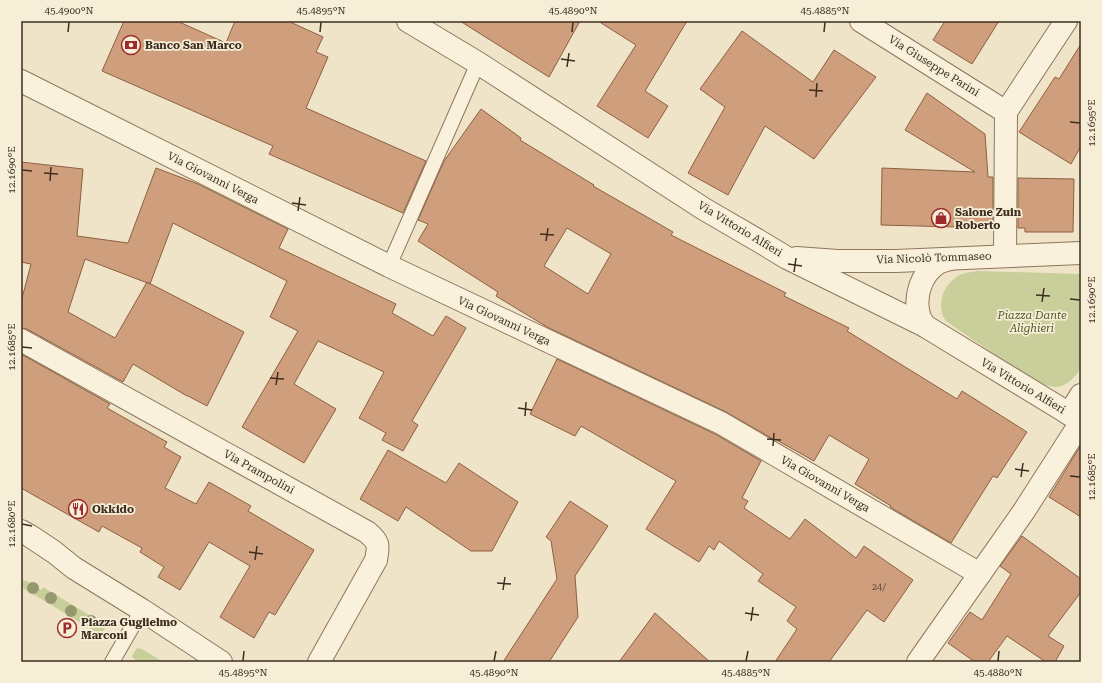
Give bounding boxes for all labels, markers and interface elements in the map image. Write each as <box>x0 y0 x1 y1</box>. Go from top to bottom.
text: 45.4900°N <box>44 5 94 16</box>
text: 45.4895°N <box>296 5 346 16</box>
text: 45.4890°N <box>548 5 598 16</box>
text: 45.4885°N <box>800 5 850 16</box>
street label: Via Giuseppe Parini <box>886 33 982 99</box>
bank icon: Banco San Marco <box>120 34 142 56</box>
place label: Banco San Marco <box>145 39 242 52</box>
text: 12.1695°E <box>1086 99 1097 147</box>
text: 12.1690°E <box>6 146 17 194</box>
street label: Via Giovanni Verga <box>165 149 261 207</box>
street label: Via Vittorio Alfieri <box>695 199 785 260</box>
place label: Salone Zuin Roberto <box>955 206 1022 232</box>
shop icon: Salone Zuin Roberto <box>930 207 952 229</box>
street label: Via Nicolò Tommaseo <box>876 249 992 267</box>
text: 12.1690°E <box>1086 276 1097 324</box>
street label: Via Giovanni Verga <box>456 294 552 348</box>
park label: Piazza Dante Alighieri <box>996 309 1067 335</box>
text: 12.1685°E <box>6 323 17 371</box>
street label: Via Vittorio Alfieri <box>978 356 1068 417</box>
street label: Via Prampolini <box>221 447 297 497</box>
street label: Via Giovanni Verga <box>778 453 872 515</box>
text: 12.1685°E <box>1086 453 1097 501</box>
restaurant icon: Okkido <box>67 498 89 520</box>
text: 12.1680°E <box>6 500 17 548</box>
place label: Okkido <box>92 503 134 516</box>
house number: 24/ <box>872 582 886 592</box>
place label: Piazza Guglielmo Marconi <box>81 616 177 642</box>
parking icon: Piazza Guglielmo Marconi <box>56 617 78 639</box>
text: 45.4895°N <box>218 667 268 678</box>
text: 45.4890°N <box>469 667 519 678</box>
text: 45.4885°N <box>721 667 771 678</box>
text: 45.4880°N <box>973 667 1023 678</box>

